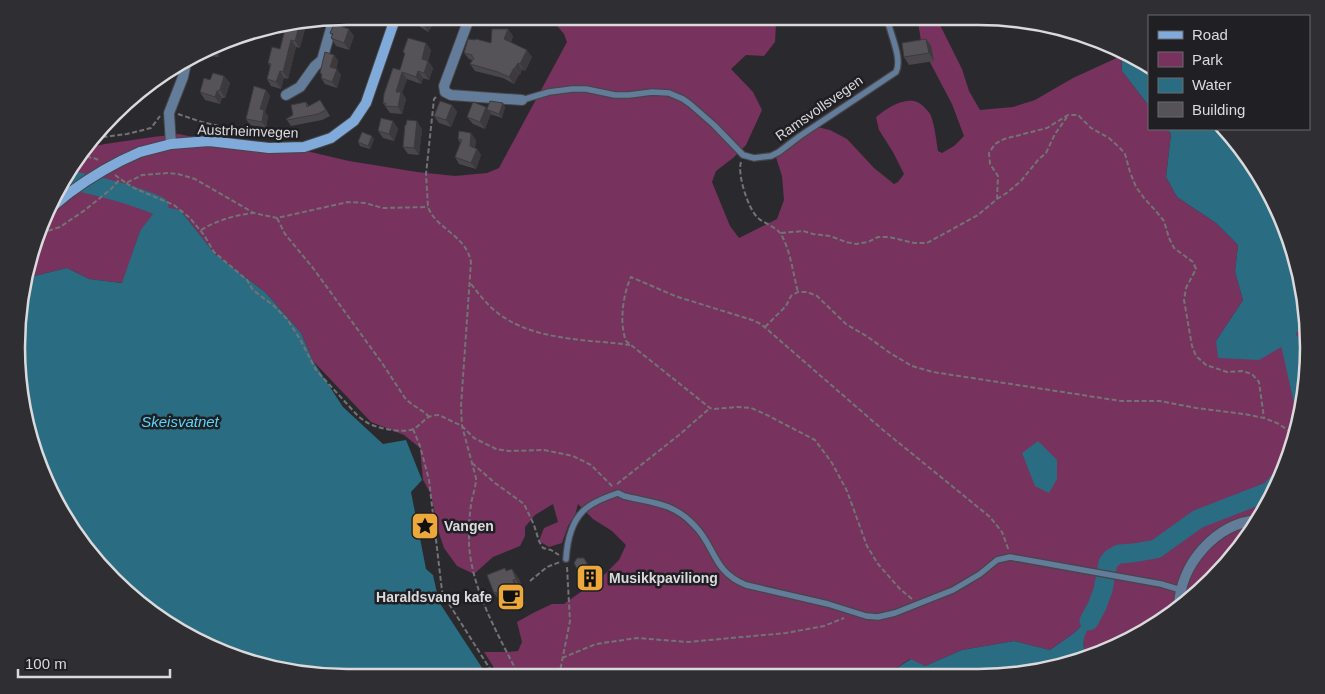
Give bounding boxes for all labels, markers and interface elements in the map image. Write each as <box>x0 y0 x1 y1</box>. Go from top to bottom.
legend <box>1148 15 1310 130</box>
text: Road <box>1192 26 1228 43</box>
text: Park <box>1192 51 1223 68</box>
street label: Ramsvollsvegen <box>772 72 866 144</box>
text: Water <box>1192 76 1231 93</box>
text: Building <box>1192 101 1245 118</box>
street label: Austrheimvegen <box>197 121 299 141</box>
water label: Skeisvatnet <box>141 413 220 430</box>
place icon: Vangen <box>410 511 440 541</box>
place label: Vangen <box>444 518 494 534</box>
building icon: Musikkpaviliong <box>575 563 605 593</box>
place label: Musikkpaviliong <box>609 570 718 586</box>
cafe icon: Haraldsvang kafe <box>496 582 526 612</box>
place label: Haraldsvang kafe <box>376 589 492 605</box>
scale bar <box>18 646 170 678</box>
text: 100 m <box>25 655 67 672</box>

